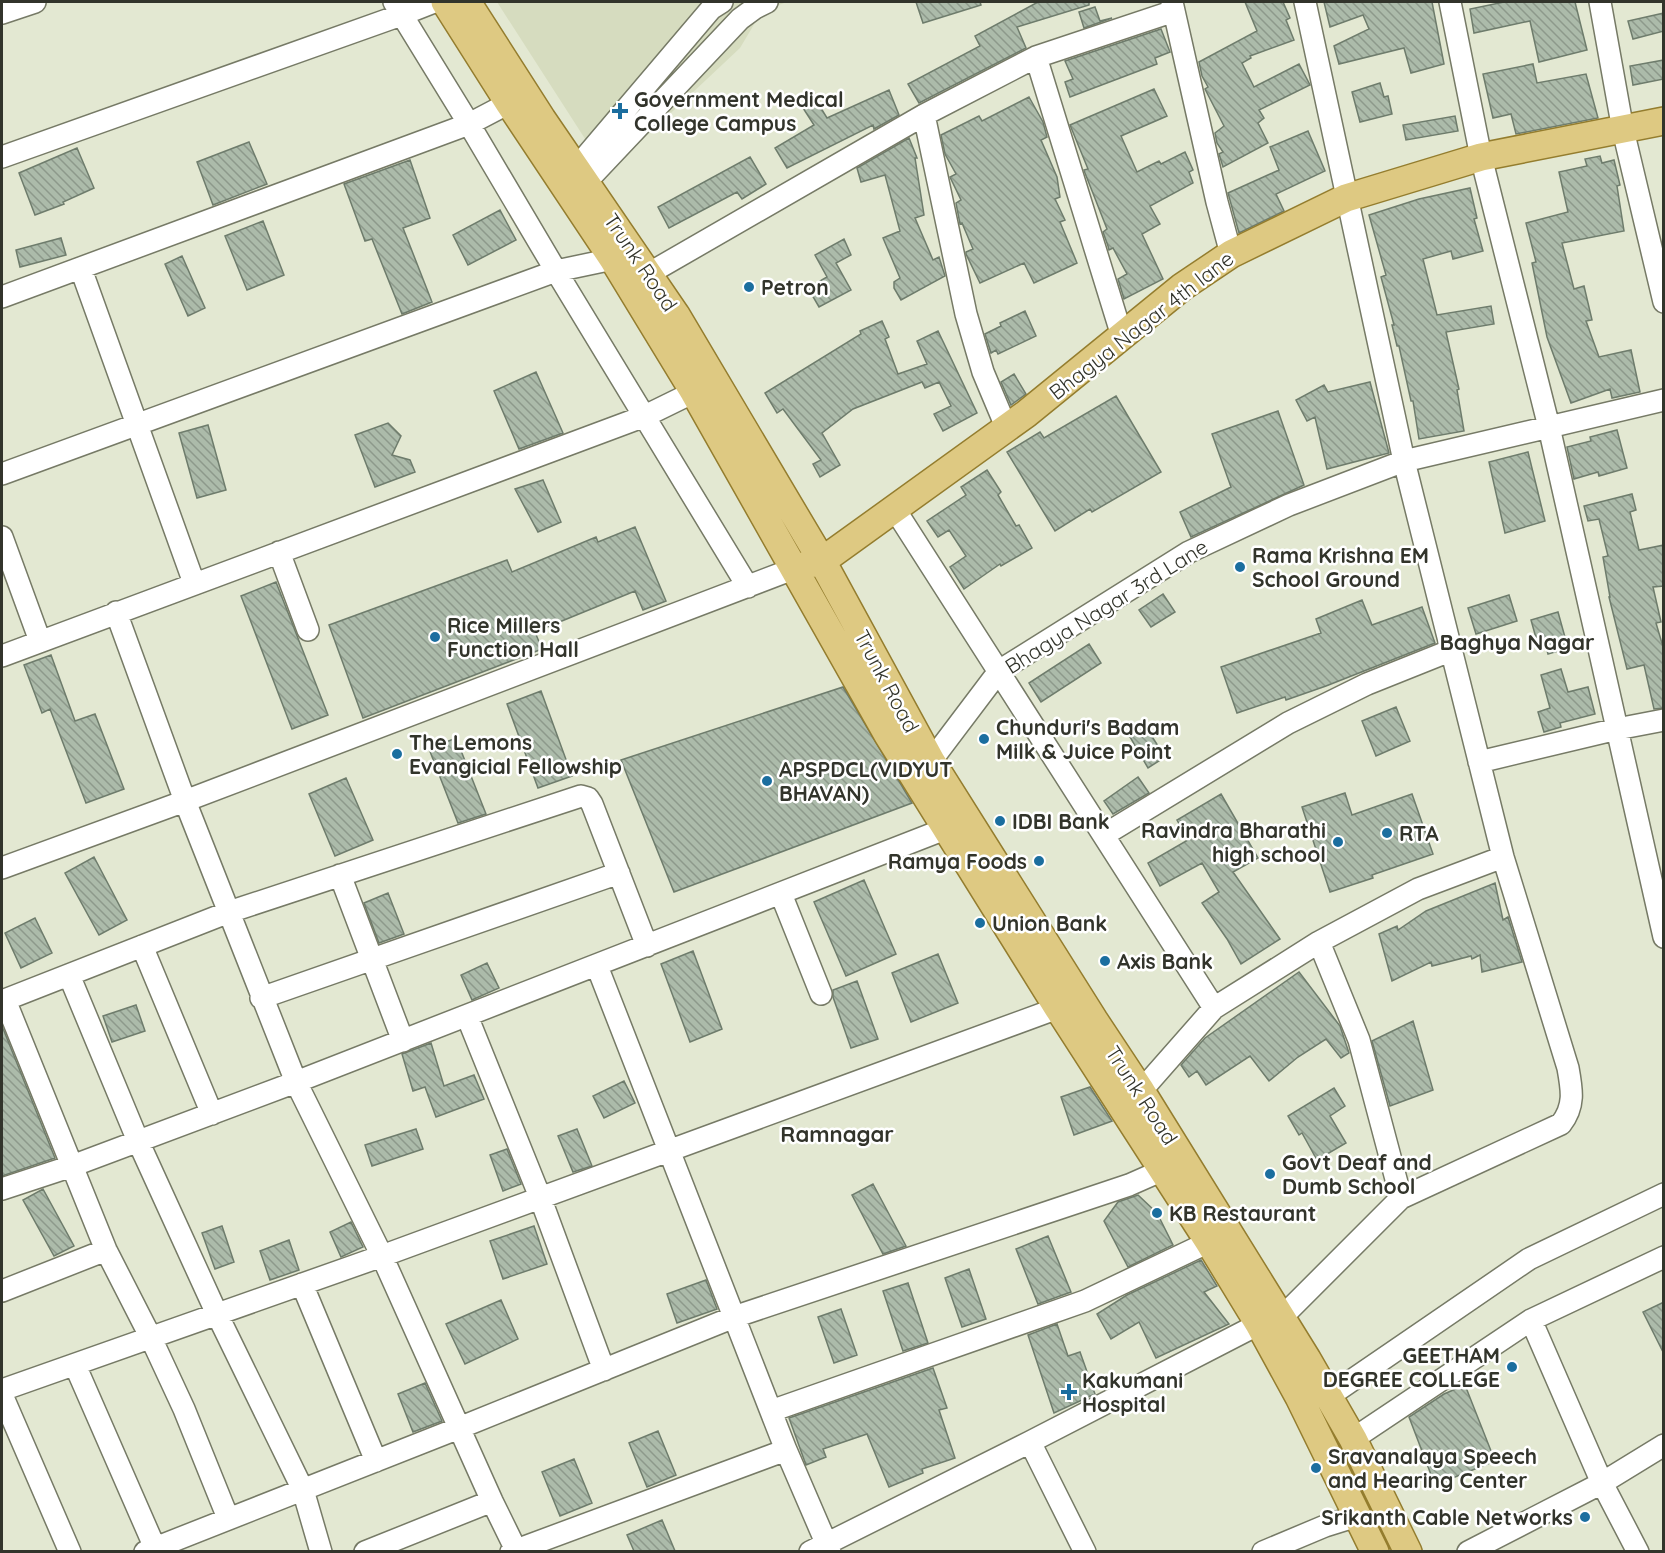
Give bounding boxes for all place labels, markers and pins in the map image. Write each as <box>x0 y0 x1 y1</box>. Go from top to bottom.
place label: Government Medical College Campus <box>634 86 844 136</box>
marker: Government Medical College Campus <box>611 102 629 120</box>
place label: Petron <box>761 274 829 300</box>
marker: Petron <box>742 280 756 294</box>
place label: Rama Krishna EM School Ground <box>1252 542 1429 592</box>
marker: Rama Krishna EM School Ground <box>1233 560 1247 574</box>
place label: Rice Millers Function Hall <box>447 612 579 662</box>
marker: Rice Millers Function Hall <box>428 630 442 644</box>
place label: Chunduri's Badam Milk & Juice Point <box>996 714 1179 764</box>
place label: The Lemons Evangicial Fellowship <box>409 729 622 779</box>
marker: Chunduri's Badam Milk & Juice Point <box>977 732 991 746</box>
marker: The Lemons Evangicial Fellowship <box>390 747 404 761</box>
place label: APSPDCL(VIDYUT BHAVAN) <box>779 756 953 806</box>
marker: APSPDCL(VIDYUT BHAVAN) <box>760 774 774 788</box>
place label: IDBI Bank <box>1012 808 1110 834</box>
marker: IDBI Bank <box>993 814 1007 828</box>
place label: Ravindra Bharathi high school <box>1141 817 1326 867</box>
place label: RTA <box>1399 820 1439 846</box>
marker: RTA <box>1380 826 1394 840</box>
marker: Ravindra Bharathi high school <box>1331 835 1345 849</box>
place label: Ramya Foods <box>888 848 1027 874</box>
marker: Ramya Foods <box>1032 854 1046 868</box>
place label: Union Bank <box>992 910 1107 936</box>
marker: Union Bank <box>973 916 987 930</box>
place label: Axis Bank <box>1117 948 1213 974</box>
marker: Axis Bank <box>1098 954 1112 968</box>
place label: Govt Deaf and Dumb School <box>1282 1149 1432 1199</box>
marker: Govt Deaf and Dumb School <box>1263 1167 1277 1181</box>
place label: KB Restaurant <box>1169 1200 1316 1226</box>
marker: KB Restaurant <box>1150 1206 1164 1220</box>
place label: GEETHAM DEGREE COLLEGE <box>1323 1342 1500 1392</box>
marker: GEETHAM DEGREE COLLEGE <box>1505 1360 1519 1374</box>
place label: Kakumani Hospital <box>1082 1367 1183 1417</box>
marker: Kakumani Hospital <box>1060 1383 1078 1401</box>
place label: Sravanalaya Speech and Hearing Center <box>1328 1443 1537 1493</box>
marker: Sravanalaya Speech and Hearing Center <box>1309 1461 1323 1475</box>
place label: Srikanth Cable Networks <box>1321 1504 1573 1530</box>
marker: Srikanth Cable Networks <box>1578 1510 1592 1524</box>

